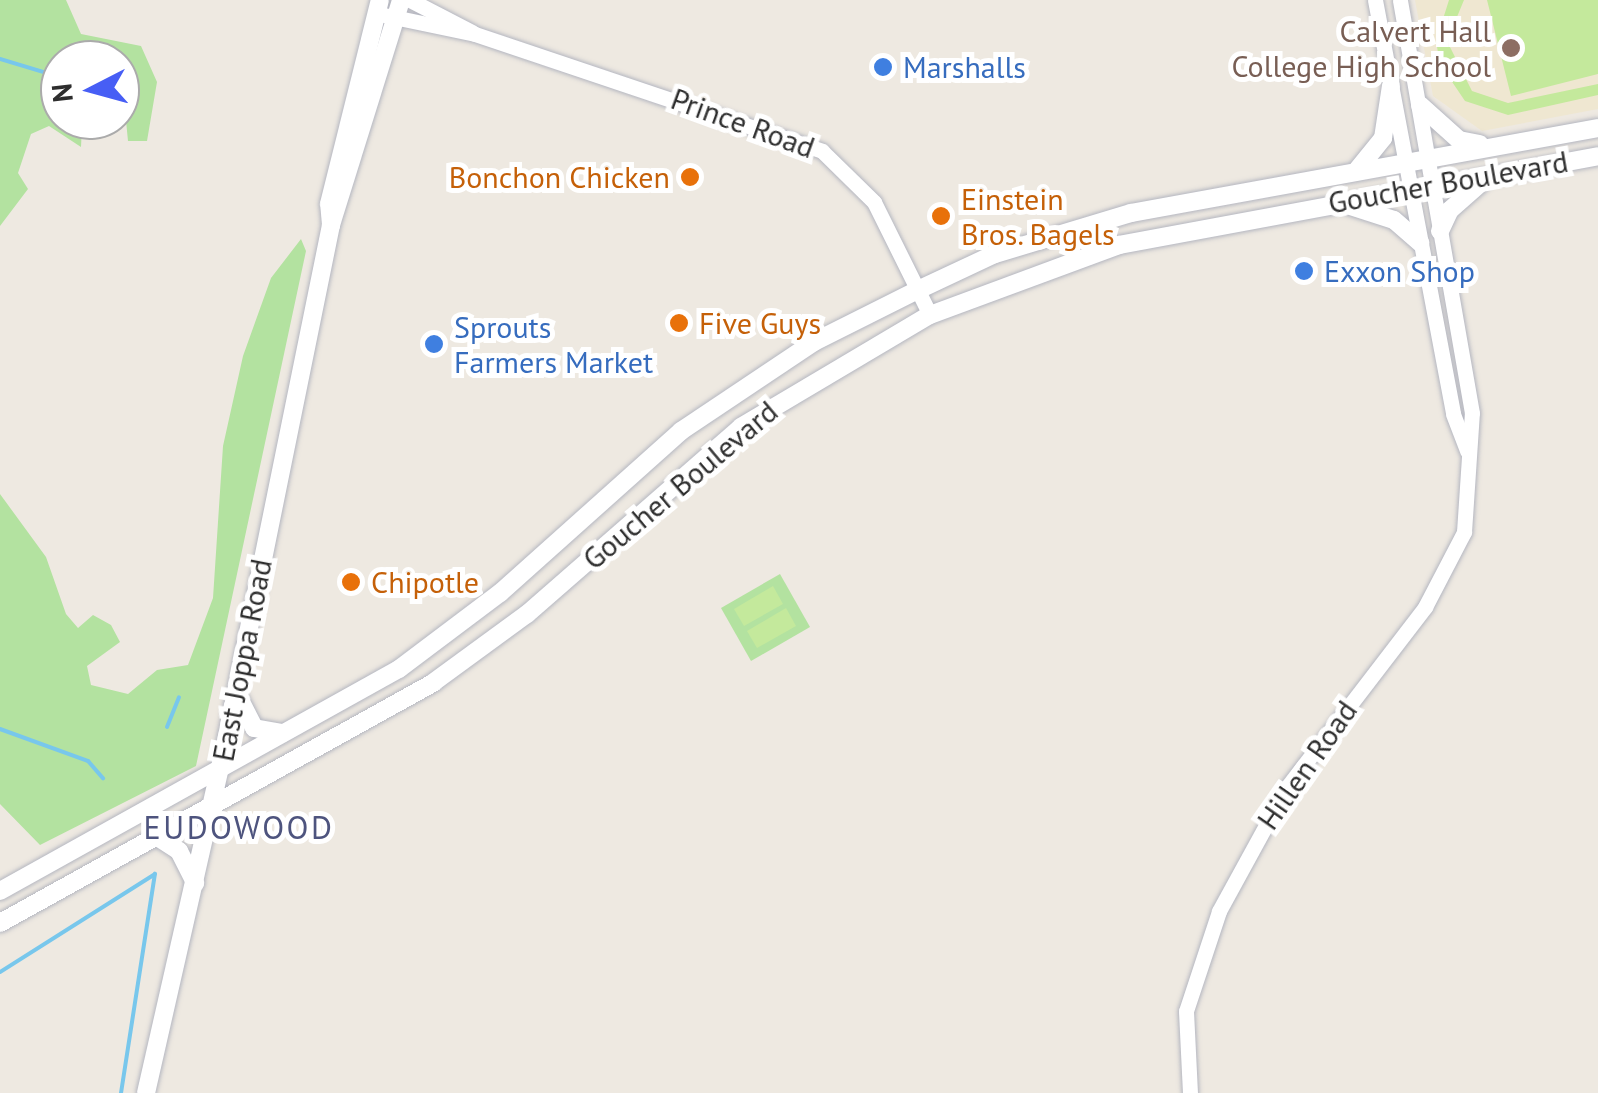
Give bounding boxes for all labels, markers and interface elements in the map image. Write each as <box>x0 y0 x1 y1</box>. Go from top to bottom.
place label: Calvert Hall College High School <box>1232 13 1491 84</box>
marker: Calvert Hall College High School <box>1500 37 1522 59</box>
north arrow <box>40 40 140 140</box>
place label: Marshalls <box>903 49 1026 85</box>
marker: Marshalls <box>872 56 894 78</box>
street label: Prince Road <box>666 80 820 166</box>
text: N <box>42 82 81 104</box>
street label: Goucher Boulevard <box>1325 143 1571 221</box>
place label: Bonchon Chicken <box>449 159 670 195</box>
marker: Bonchon Chicken <box>679 166 701 188</box>
place label: Einstein Bros. Bagels <box>961 181 1117 252</box>
marker: Einstein Bros. Bagels <box>930 205 952 227</box>
place label: Exxon Shop <box>1324 253 1475 289</box>
marker: Exxon Shop <box>1293 260 1315 282</box>
place label: Five Guys <box>699 305 821 341</box>
place label: Sprouts Farmers Market <box>454 309 653 380</box>
marker: Five Guys <box>668 312 690 334</box>
marker: Sprouts Farmers Market <box>423 333 445 355</box>
street label: Goucher Boulevard <box>575 393 785 577</box>
street label: East Joppa Road <box>205 556 279 764</box>
place label: Chipotle <box>371 564 479 600</box>
marker: Chipotle <box>340 571 362 593</box>
street label: Hillen Road <box>1250 694 1364 836</box>
district label: EUDOWOOD <box>144 808 334 846</box>

